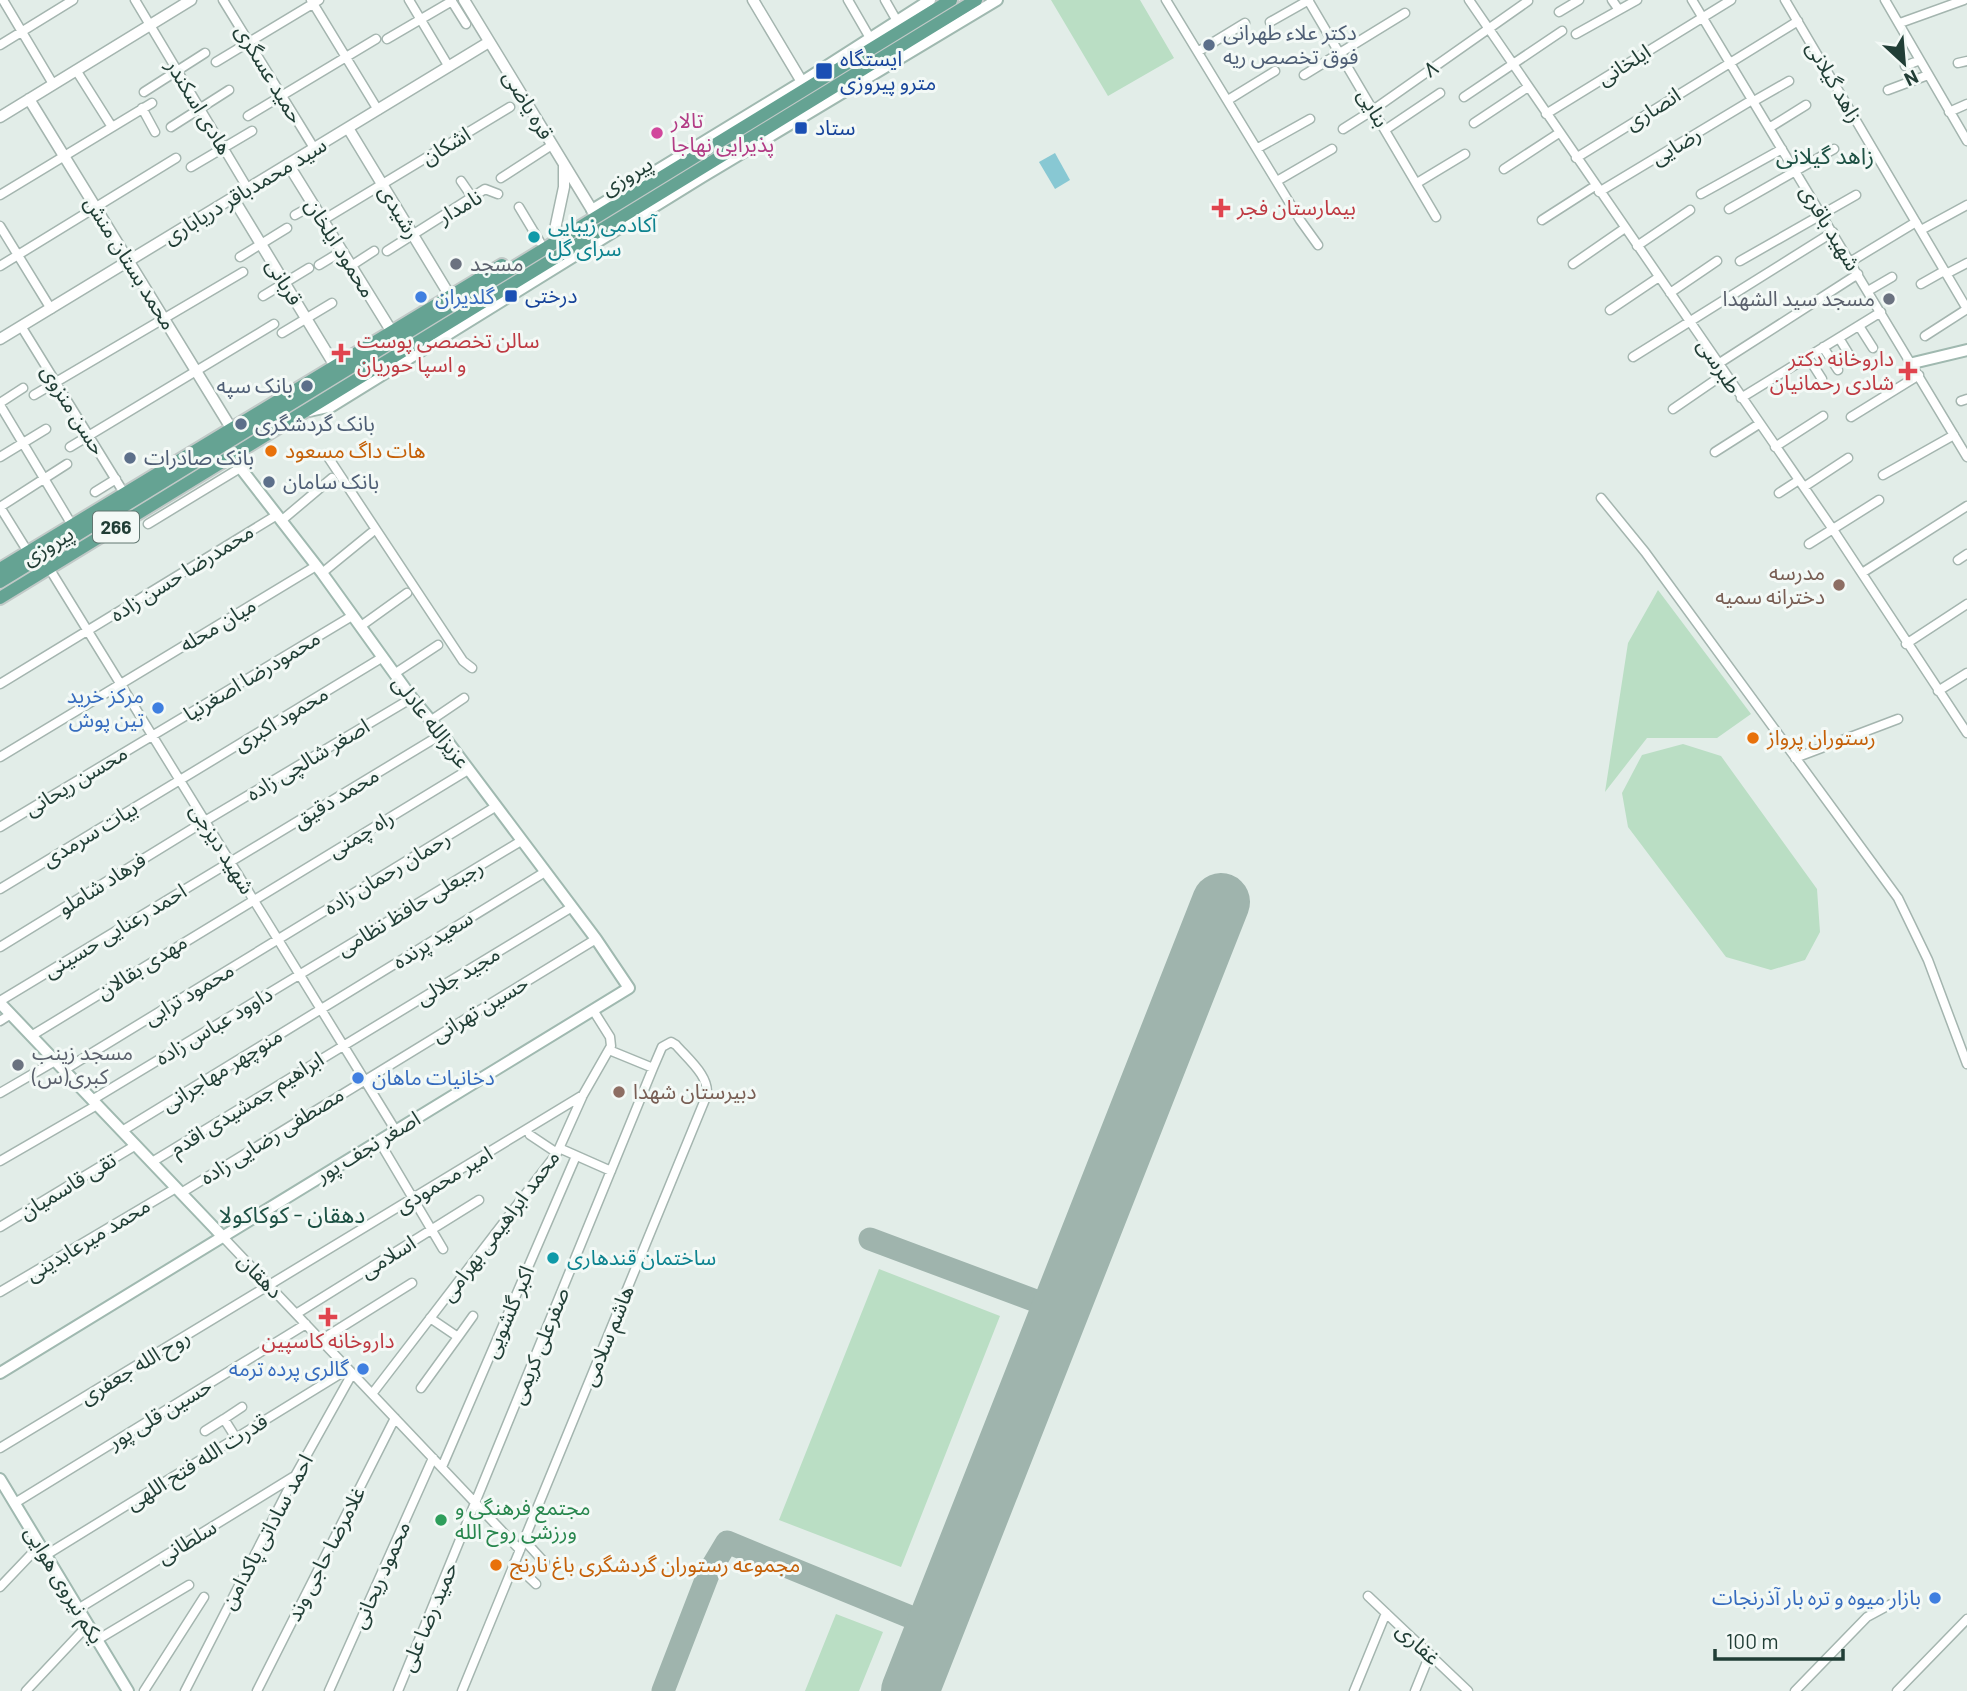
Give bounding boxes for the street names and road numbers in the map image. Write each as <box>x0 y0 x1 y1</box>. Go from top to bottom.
street label: حمید عسگری <box>230 19 310 128</box>
street label: زاهد گیلانی <box>1801 36 1869 127</box>
street label: ایلخانی <box>1592 38 1655 91</box>
street label: هادی اسکندر <box>161 53 238 159</box>
street label: ۸ <box>1418 54 1442 81</box>
street label: قره یاضی <box>498 65 560 144</box>
street label: انصاری <box>1620 81 1685 135</box>
street label: بنایی <box>1352 83 1395 132</box>
street label: اشکان <box>416 120 475 170</box>
street label: رضایی <box>1646 120 1705 170</box>
street label: سید محمدباقر دریاباری <box>158 131 331 249</box>
street label: پیروزی <box>596 150 658 202</box>
street label: رشیدی <box>374 180 426 243</box>
street label: شهید باقری <box>1795 180 1867 275</box>
street label: نامدار <box>432 183 486 230</box>
street label: محمد بستان منش <box>79 191 182 334</box>
street label: محمود ایلخان <box>300 193 382 302</box>
street label: قربانی <box>261 253 309 310</box>
street label: طبرسی <box>1692 333 1748 398</box>
street label: حسن منزوی <box>36 359 112 459</box>
road number: 266 <box>93 512 139 542</box>
street label: محمدرضا حسن زاده <box>105 518 258 627</box>
street label: پیروزی <box>17 520 79 572</box>
street label: میان محله <box>175 591 260 657</box>
street label: محمودرضا اصغرنیا <box>178 624 325 726</box>
street label: عزیزالله عادلی <box>387 670 476 773</box>
street label: محمود اکبری <box>228 680 333 757</box>
street label: اصغر شالچی زاده <box>241 712 374 807</box>
street label: محسن ریحانی <box>19 739 132 821</box>
street label: محمد دقیق <box>288 761 384 834</box>
street label: بیات سرمدی <box>37 795 142 872</box>
street label: شهید دیزجی <box>185 798 261 899</box>
street label: راه چمنی <box>323 803 399 864</box>
street label: رحمان رحمان زاده <box>319 824 454 920</box>
street label: فرهاد شاملو <box>53 846 150 920</box>
street label: رجبعلی حافظ نظامی <box>332 853 487 961</box>
street label: احمد رعنایی حسینی <box>38 877 191 983</box>
street label: سعید پرنده <box>387 904 478 975</box>
street label: مهدی بقالان <box>91 928 192 1004</box>
street label: مجید جلالی <box>411 940 504 1010</box>
street label: محمود ترابی <box>139 956 238 1030</box>
street label: حسین تهرانی <box>426 969 533 1047</box>
street label: داوود عباس زاده <box>150 980 277 1070</box>
street label: منوچهر مهاجرانی <box>156 1022 287 1118</box>
street label: ابراهیم جمشیدی اقدم <box>165 1045 330 1164</box>
street label: مصطفی رضایی زاده <box>195 1080 348 1190</box>
street label: اصغر نجف پور <box>310 1105 425 1189</box>
street label: امیر محمودی <box>390 1140 497 1218</box>
street label: محمد ابراهیمی بهرامی <box>434 1145 565 1306</box>
street label: تقی قاسمیان <box>14 1146 121 1224</box>
street label: محمد میرعابدینی <box>20 1192 155 1287</box>
street label: اسلامی <box>355 1229 420 1283</box>
street label: دهقان <box>233 1247 288 1303</box>
street label: اکبر گلشویی <box>477 1262 539 1362</box>
street label: هاشم سلامی <box>575 1282 642 1391</box>
street label: صفرعلی کریمی <box>504 1283 574 1408</box>
street label: روح الله جعفری <box>75 1323 196 1412</box>
street label: حسین قلی پور <box>102 1372 217 1456</box>
street label: قدرت الله فتح اللهی <box>121 1407 274 1518</box>
street label: احمد ساداتی پاکدامن <box>214 1450 319 1614</box>
street label: غلامرضا حاجی وند <box>280 1482 370 1625</box>
street label: سلطانی <box>152 1513 221 1569</box>
street label: محمود ریحانی <box>345 1517 415 1632</box>
street label: یکم نیروی هوایی <box>17 1521 110 1650</box>
street label: حمید رضا علی <box>393 1558 463 1675</box>
street label: غفاری <box>1391 1616 1446 1670</box>

